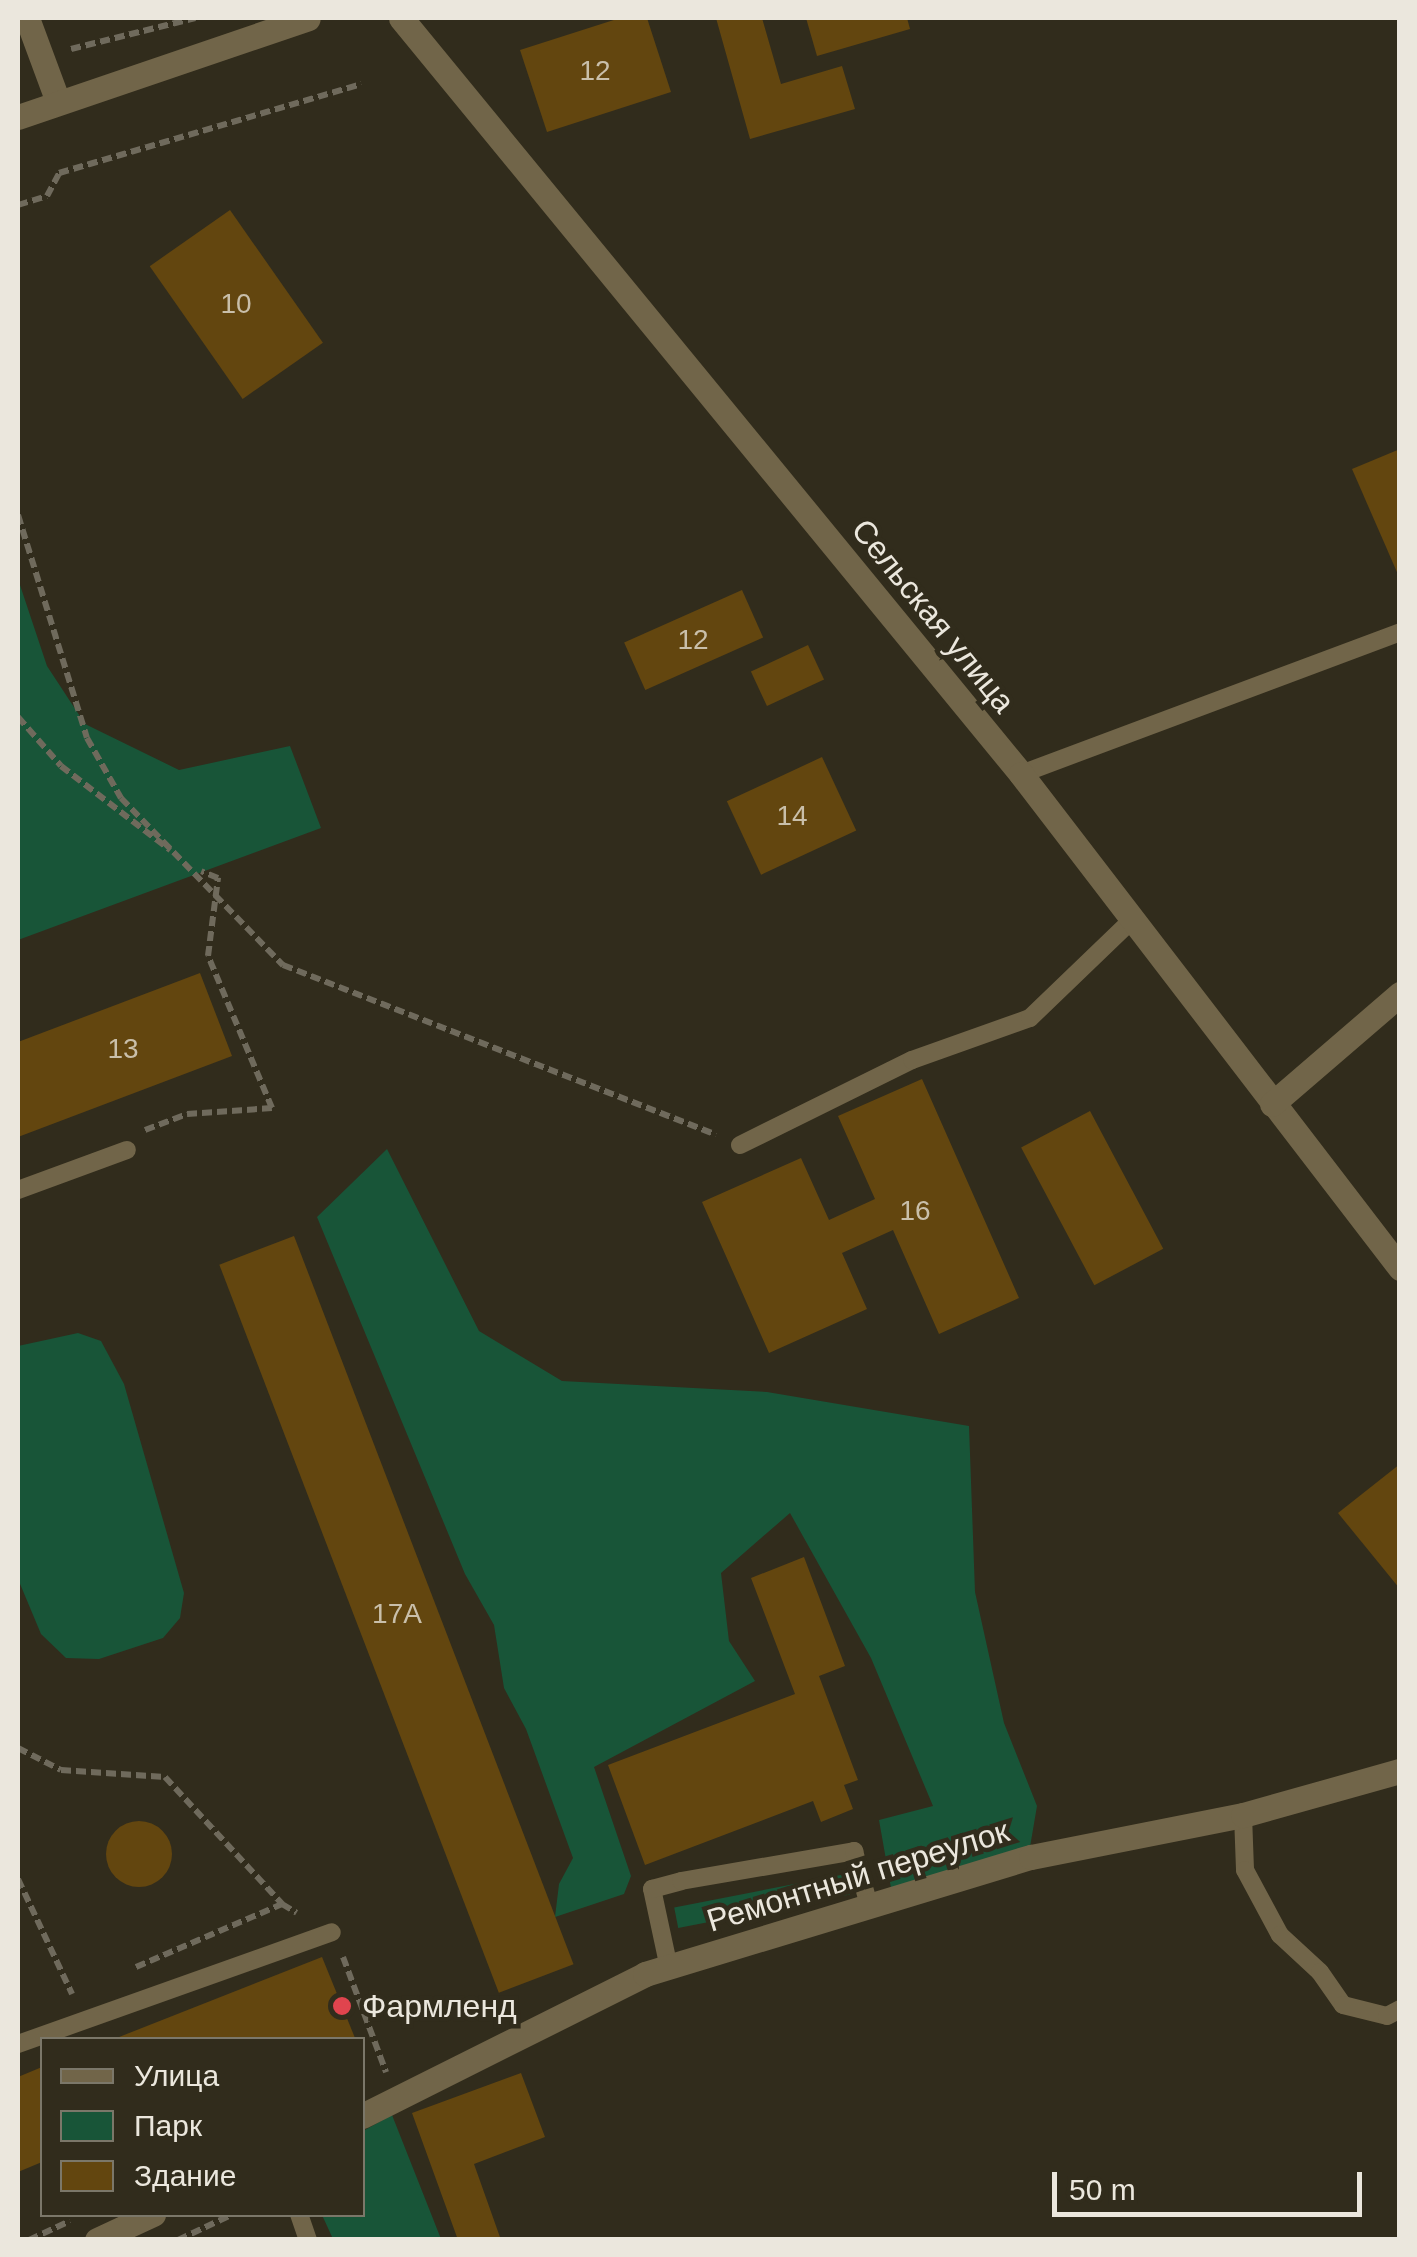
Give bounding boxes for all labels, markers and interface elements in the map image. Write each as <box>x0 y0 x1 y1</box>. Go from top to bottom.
house number: 12 <box>579 54 611 88</box>
house number: 10 <box>220 287 252 321</box>
street label: Сельская улица <box>843 511 1023 721</box>
house number: 12 <box>677 623 709 657</box>
house number: 14 <box>776 799 808 833</box>
house number: 13 <box>107 1032 139 1066</box>
house number: 16 <box>899 1194 931 1228</box>
house number: 17А <box>372 1597 422 1631</box>
street label: Ремонтный переулок <box>702 1812 1014 1940</box>
place label: Фармленд <box>362 1987 517 2025</box>
marker: Фармленд <box>331 1995 353 2017</box>
legend <box>40 2037 365 2217</box>
text: Улица <box>134 2059 219 2092</box>
text: Парк <box>134 2109 202 2142</box>
scale bar <box>1057 2152 1367 2214</box>
text: Здание <box>134 2159 236 2192</box>
text: 50 m <box>1069 2173 1136 2206</box>

